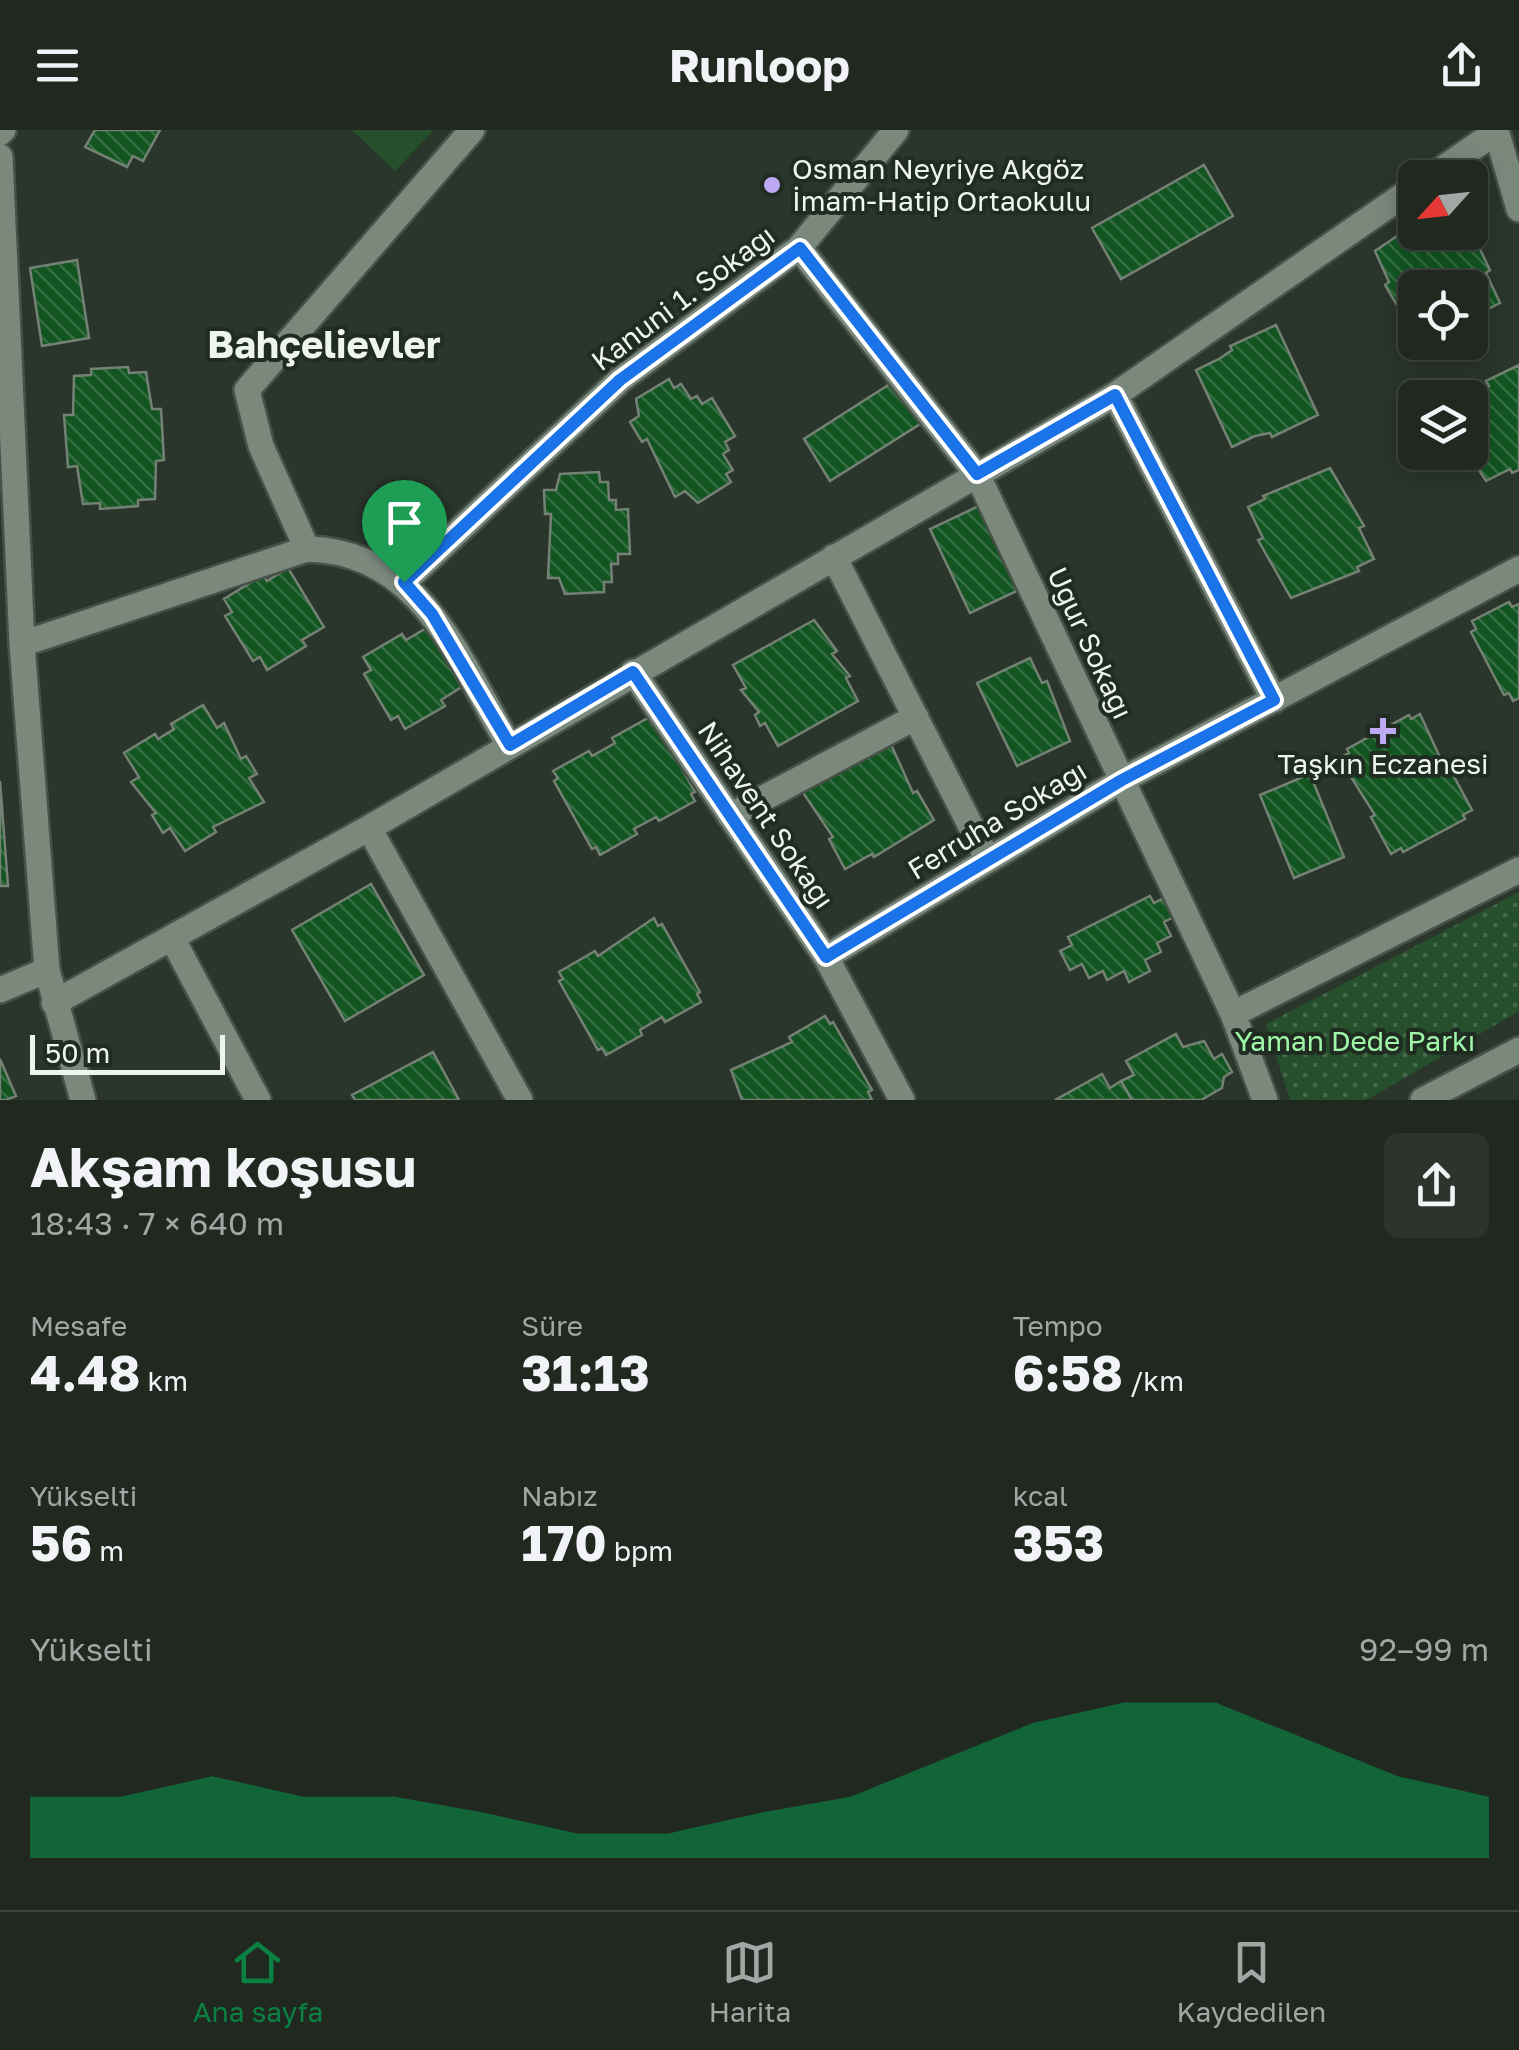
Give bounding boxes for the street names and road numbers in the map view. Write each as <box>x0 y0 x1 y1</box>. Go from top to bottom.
street label: Kanuni 1. Sokağı <box>585 218 781 377</box>
street label: Uğur Sokağı <box>1041 562 1140 724</box>
street label: Nihavent Sokağı <box>692 715 841 915</box>
street label: Ferruha Sokağı <box>902 753 1092 886</box>

